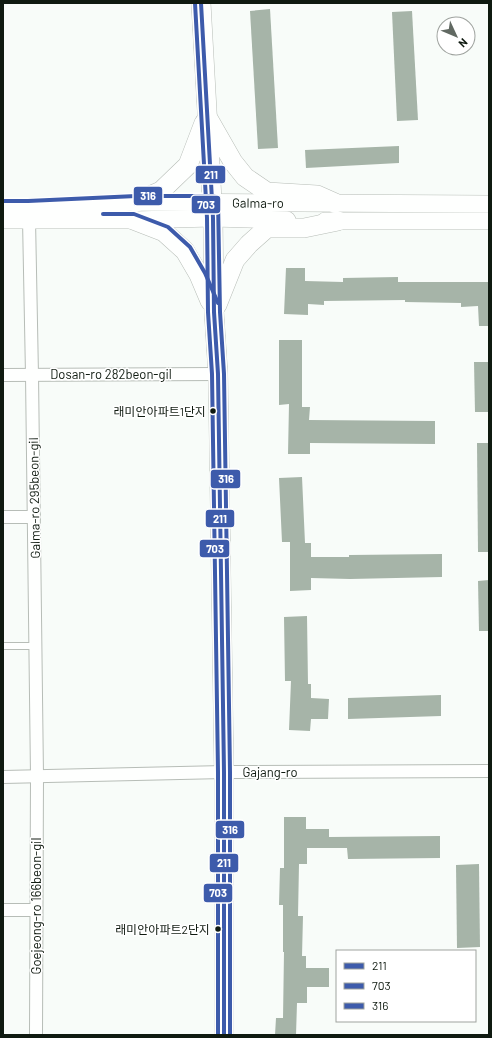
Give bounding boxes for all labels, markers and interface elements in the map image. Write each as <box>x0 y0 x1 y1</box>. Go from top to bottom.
north arrow <box>436 16 476 56</box>
text: N <box>456 36 471 50</box>
line badge: 211 <box>195 165 226 184</box>
text: 211 <box>204 168 218 181</box>
line badge: 316 <box>133 186 163 206</box>
text: 316 <box>140 189 156 202</box>
line badge: 703 <box>191 195 221 214</box>
street label: Galma-ro <box>232 195 284 211</box>
text: 703 <box>197 198 215 211</box>
street label: Dosan-ro 282beon-gil <box>50 366 172 382</box>
place label: 래미안아파트1단지 <box>113 404 206 418</box>
marker: 래미안아파트1단지 <box>208 406 218 416</box>
street label: Galma-ro 295beon-gil <box>25 437 43 559</box>
line badge: 316 <box>210 469 241 489</box>
text: 316 <box>218 472 234 485</box>
line badge: 211 <box>205 509 235 528</box>
text: 211 <box>213 512 227 525</box>
line badge: 703 <box>199 539 230 558</box>
text: 703 <box>206 542 224 555</box>
street label: Gajang-ro <box>242 764 298 780</box>
line badge: 316 <box>215 820 245 839</box>
text: 316 <box>222 823 238 836</box>
street label: Goejeong-ro 166beon-gil <box>28 838 44 974</box>
line badge: 211 <box>209 853 239 873</box>
text: 211 <box>217 856 231 869</box>
line badge: 703 <box>203 883 233 903</box>
text: 703 <box>209 886 227 899</box>
place label: 래미안아파트2단지 <box>115 922 210 936</box>
marker: 래미안아파트2단지 <box>213 924 223 934</box>
legend <box>336 950 476 1022</box>
text: 211 <box>372 958 387 972</box>
text: 703 <box>372 978 391 992</box>
text: 316 <box>372 998 388 1012</box>

